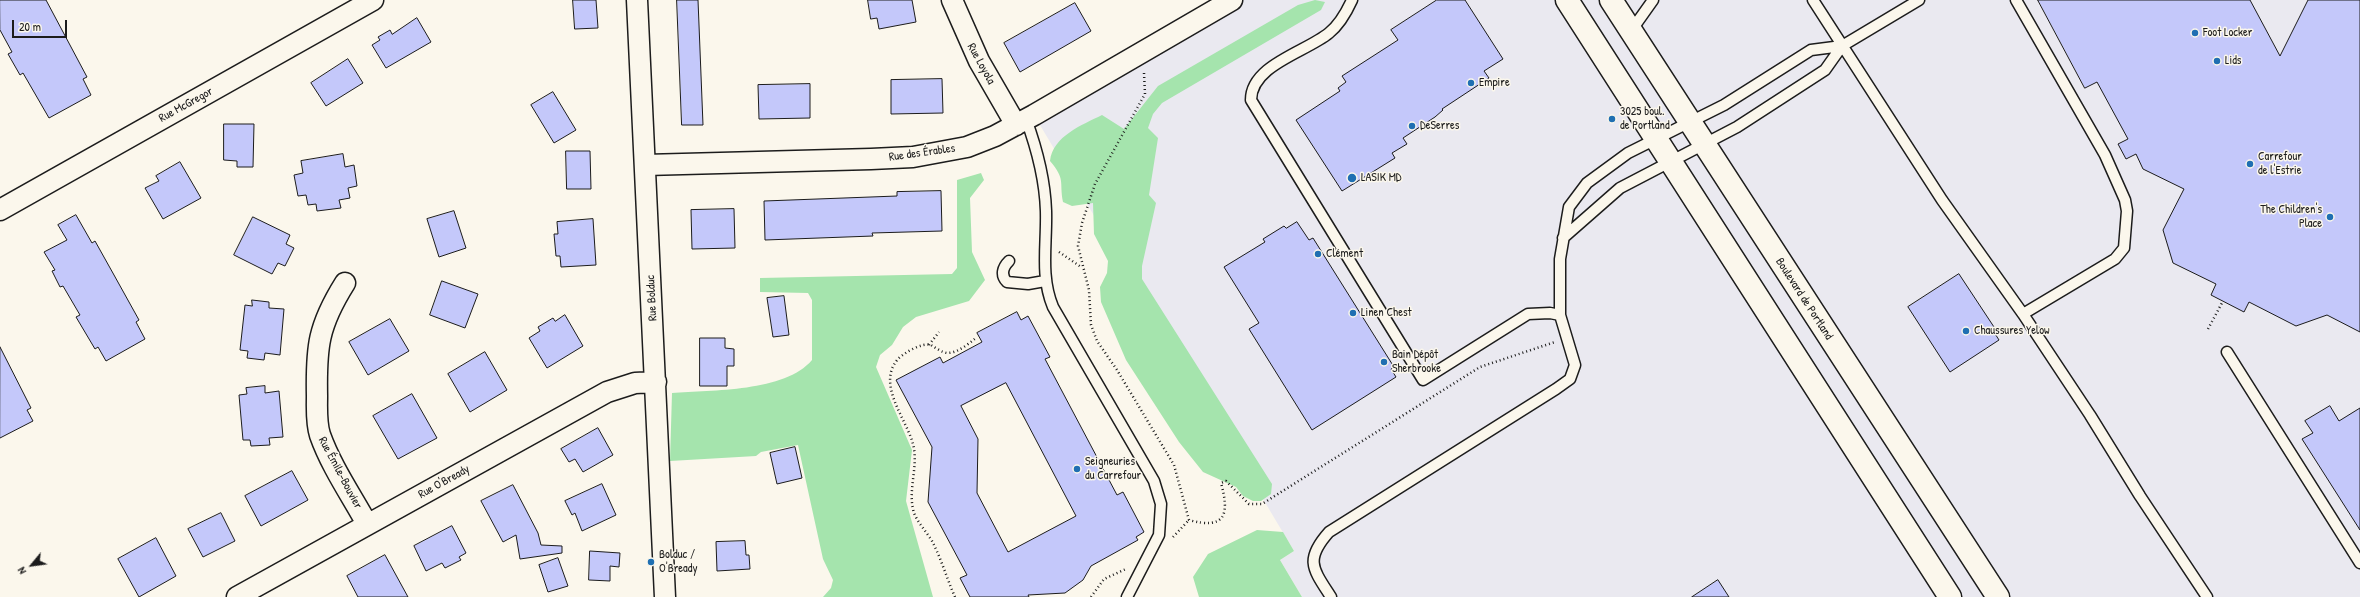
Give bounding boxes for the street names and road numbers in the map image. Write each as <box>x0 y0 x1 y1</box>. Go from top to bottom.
street label: Rue Loyola <box>964 41 998 87</box>
street label: Rue McGregor <box>156 84 216 126</box>
street label: Rue des Érables <box>888 141 956 165</box>
street label: Boulevard de Portland <box>1772 255 1836 343</box>
street label: Rue Bolduc <box>644 275 660 321</box>
street label: Rue Émile-Bouvier <box>315 435 365 511</box>
street label: Rue O'Bready <box>416 462 472 502</box>

